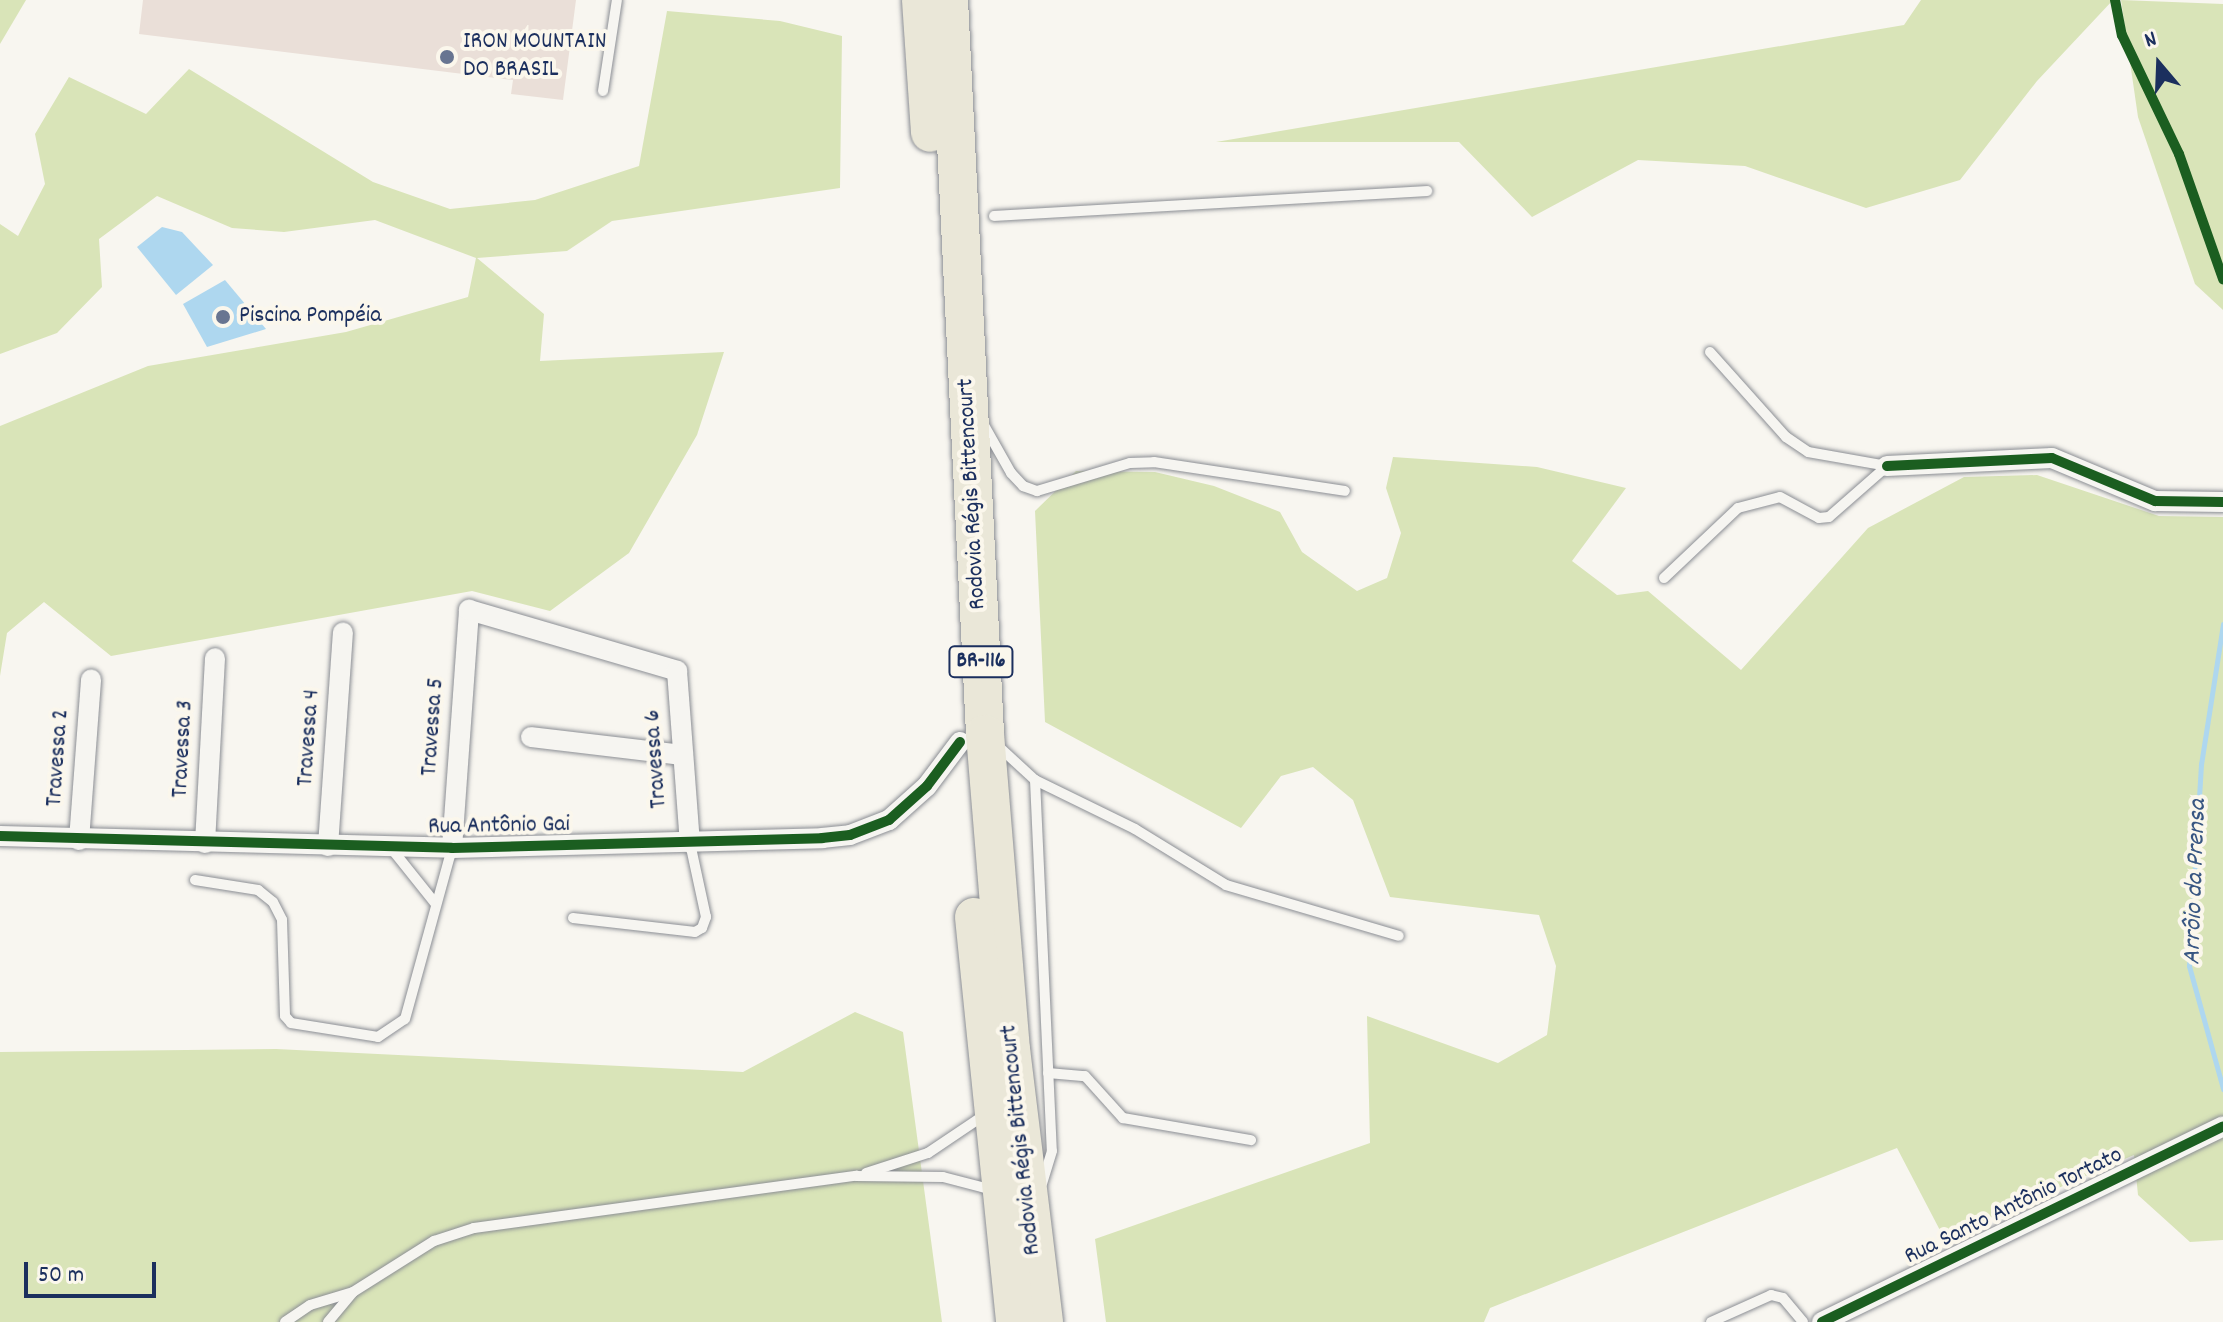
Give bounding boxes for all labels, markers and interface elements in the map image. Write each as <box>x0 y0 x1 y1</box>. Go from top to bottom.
north arrow <box>2119 24 2199 104</box>
text: N <box>2141 24 2161 57</box>
place label: IRON MOUNTAIN DO BRASIL <box>463 29 607 85</box>
marker: IRON MOUNTAIN DO BRASIL <box>438 48 456 66</box>
place label: Piscina Pompéia <box>239 303 381 331</box>
marker: Piscina Pompéia <box>214 308 232 326</box>
street label: Rodovia Régis Bittencourt <box>953 378 993 610</box>
road number: BR-116 <box>947 644 1015 680</box>
street label: Travessa 5 <box>416 677 452 777</box>
street label: Travessa 4 <box>292 688 328 788</box>
street label: Travessa 3 <box>167 699 201 799</box>
street label: Travessa 2 <box>41 708 77 808</box>
street label: Travessa 6 <box>639 709 675 809</box>
water label: Arrôio da Prensa <box>2178 799 2214 965</box>
street label: Rua Antônio Gai <box>428 811 570 843</box>
street label: Rodovia Régis Bittencourt <box>996 1023 1048 1257</box>
street label: Rua Santo Antônio Tortato <box>1900 1142 2128 1272</box>
scale bar <box>28 1246 160 1296</box>
text: 50 m <box>38 1259 84 1293</box>

